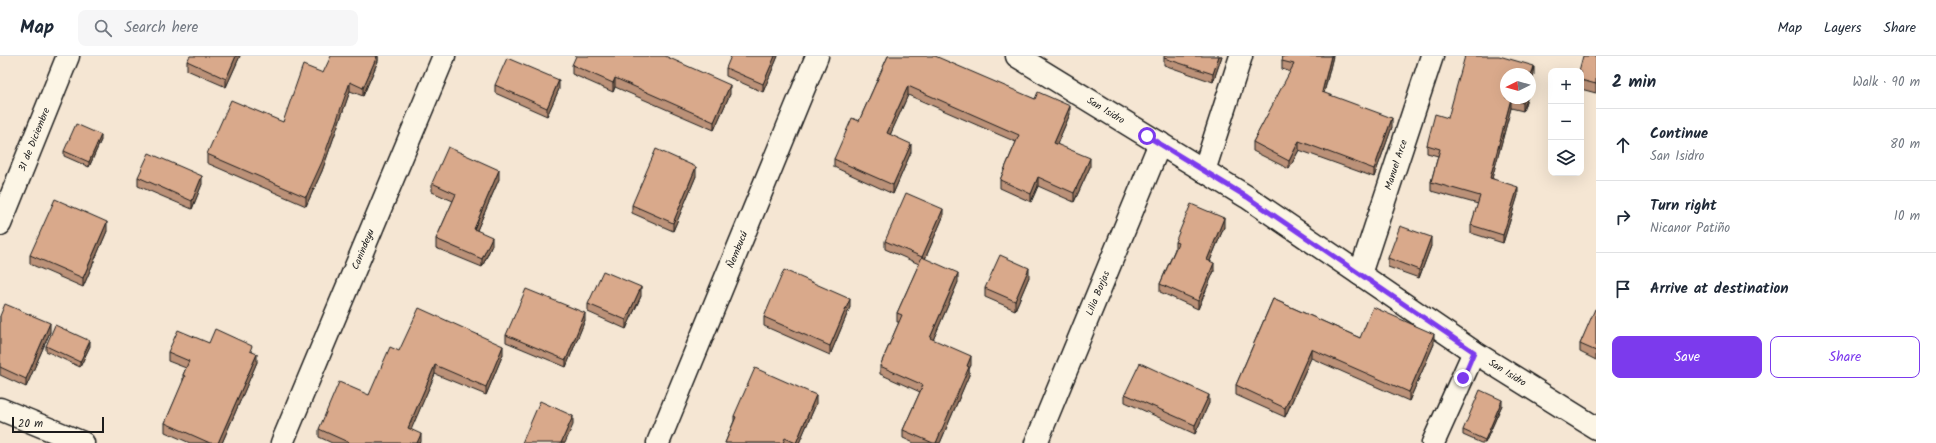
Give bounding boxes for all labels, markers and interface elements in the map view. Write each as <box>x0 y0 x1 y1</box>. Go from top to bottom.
search box <box>78 10 358 46</box>
text: Map <box>20 13 54 43</box>
text: Search here <box>124 16 198 40</box>
icon: search <box>92 17 114 39</box>
text: Map <box>1778 17 1802 39</box>
text: Layers <box>1824 17 1862 39</box>
text: Share <box>1884 17 1916 39</box>
north arrow <box>1500 68 1536 104</box>
map controls <box>1548 68 1584 176</box>
button: + <box>1548 68 1584 104</box>
text: 2 min <box>1612 69 1656 96</box>
text: Walk · 90 m <box>1853 72 1920 93</box>
street label: San Isidro <box>1084 93 1128 128</box>
button: − <box>1548 104 1584 140</box>
street label: 31 de Diciembre <box>14 105 54 174</box>
text: Continue <box>1650 122 1708 146</box>
route start <box>1138 127 1156 145</box>
icon: ahead <box>1612 134 1634 156</box>
text: 80 m <box>1890 134 1920 155</box>
street label: Manuel Arce <box>1380 137 1412 192</box>
button: layers <box>1548 140 1584 176</box>
text: San Isidro <box>1650 146 1704 167</box>
text: Turn right <box>1650 194 1717 218</box>
icon: right <box>1612 206 1634 228</box>
text: 10 m <box>1894 206 1920 227</box>
text: Nicanor Patiño <box>1650 218 1730 239</box>
street label: Canindeyu <box>347 226 379 272</box>
street label: Ñembucú <box>723 229 752 271</box>
street label: Lilia Borjas <box>1081 268 1115 318</box>
text: Arrive at destination <box>1650 277 1789 301</box>
icon: arrive <box>1612 278 1634 300</box>
button: Save <box>1612 336 1762 378</box>
button: Share <box>1770 336 1920 378</box>
street label: San Isidro <box>1485 355 1530 391</box>
route end <box>1454 369 1472 387</box>
scale bar <box>12 415 104 434</box>
text: 20 m <box>18 415 43 433</box>

